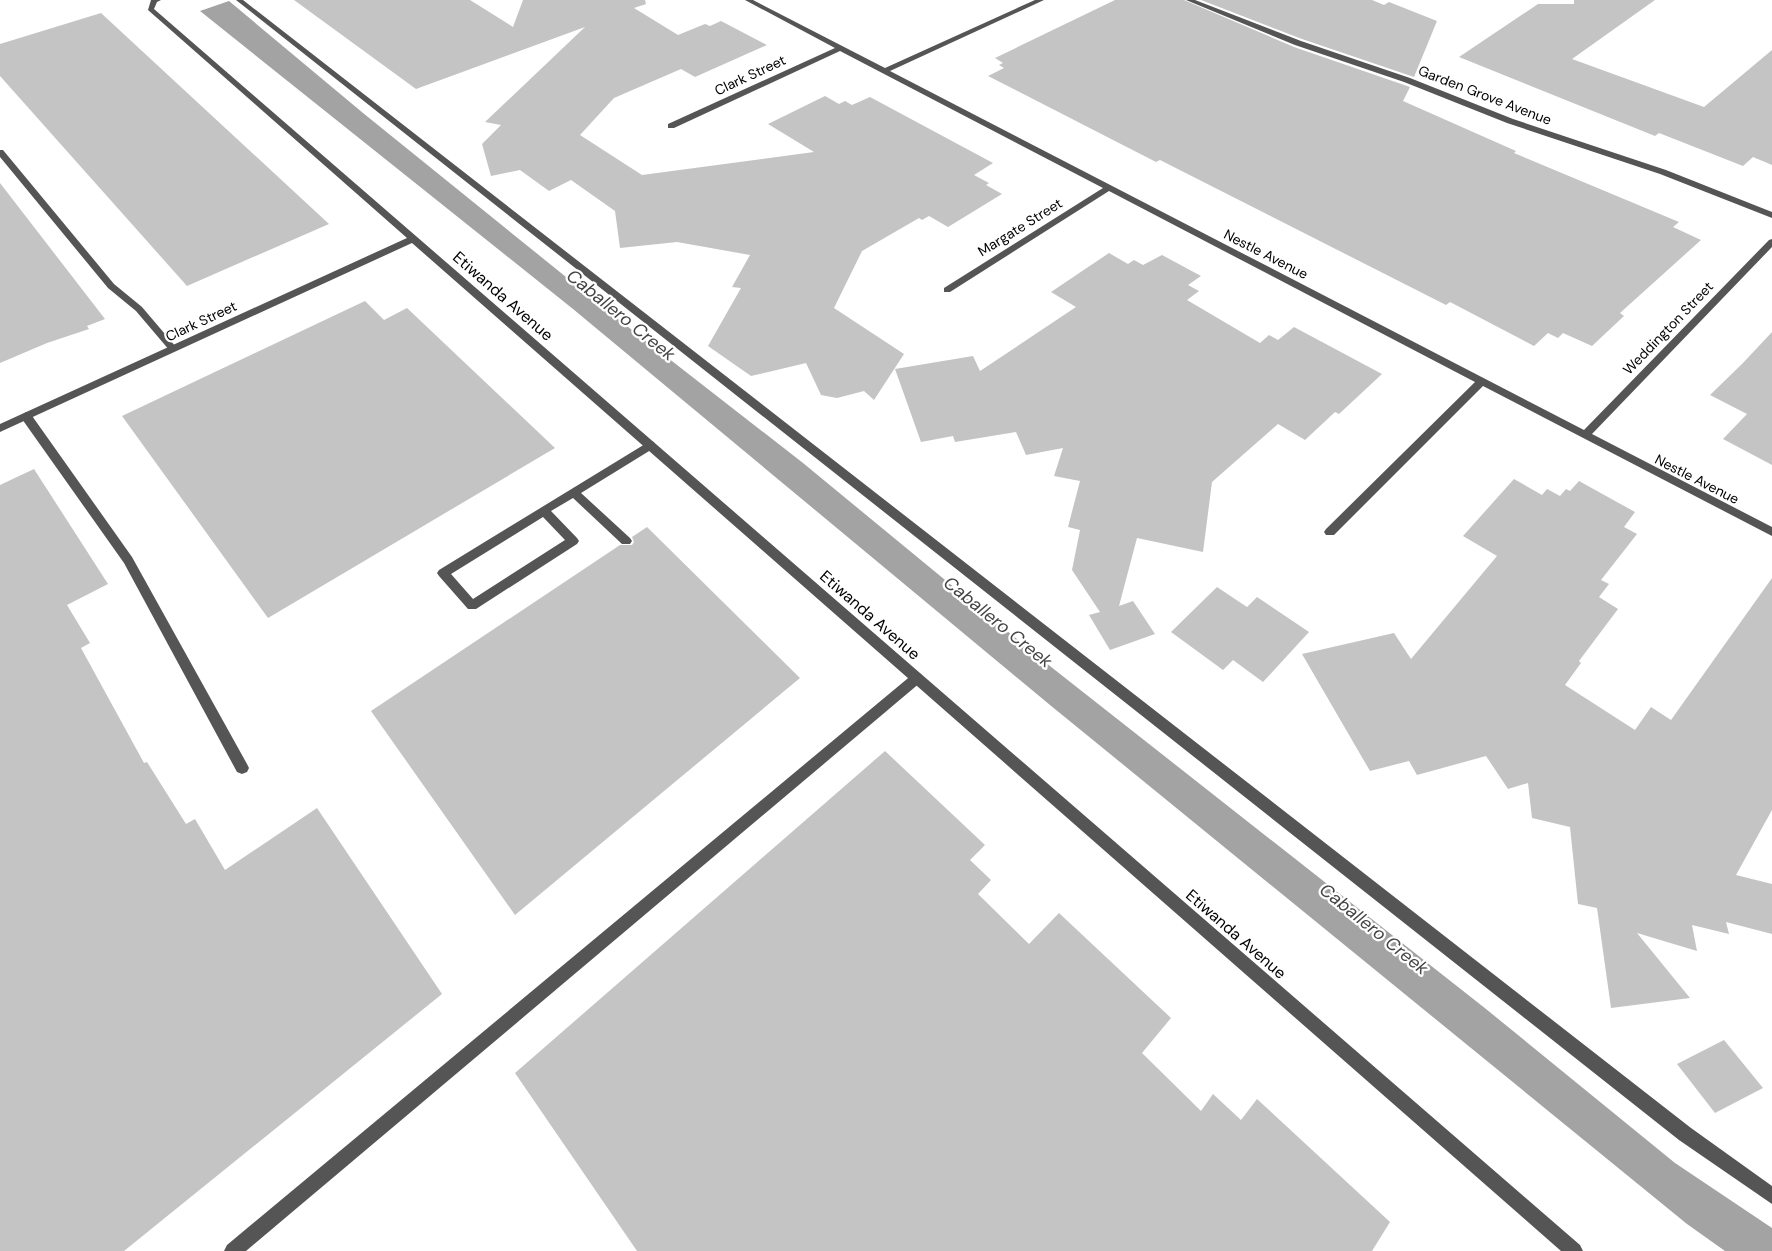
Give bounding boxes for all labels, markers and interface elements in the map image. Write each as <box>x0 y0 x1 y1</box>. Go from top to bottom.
street label: Clark Street <box>712 51 788 99</box>
street label: Garden Grove Avenue <box>1416 61 1554 129</box>
street label: Margate Street <box>974 194 1066 260</box>
street label: Nestle Avenue <box>1221 225 1311 283</box>
street label: Etiwanda Avenue <box>448 247 558 345</box>
water label: Caballero Creek <box>562 264 681 367</box>
street label: Weddington Street <box>1619 278 1717 378</box>
street label: Clark Street <box>163 297 239 345</box>
street label: Nestle Avenue <box>1652 450 1742 508</box>
street label: Etiwanda Avenue <box>815 566 925 664</box>
water label: Caballero Creek <box>939 571 1058 674</box>
water label: Caballero Creek <box>1315 878 1434 981</box>
street label: Etiwanda Avenue <box>1181 885 1291 983</box>

